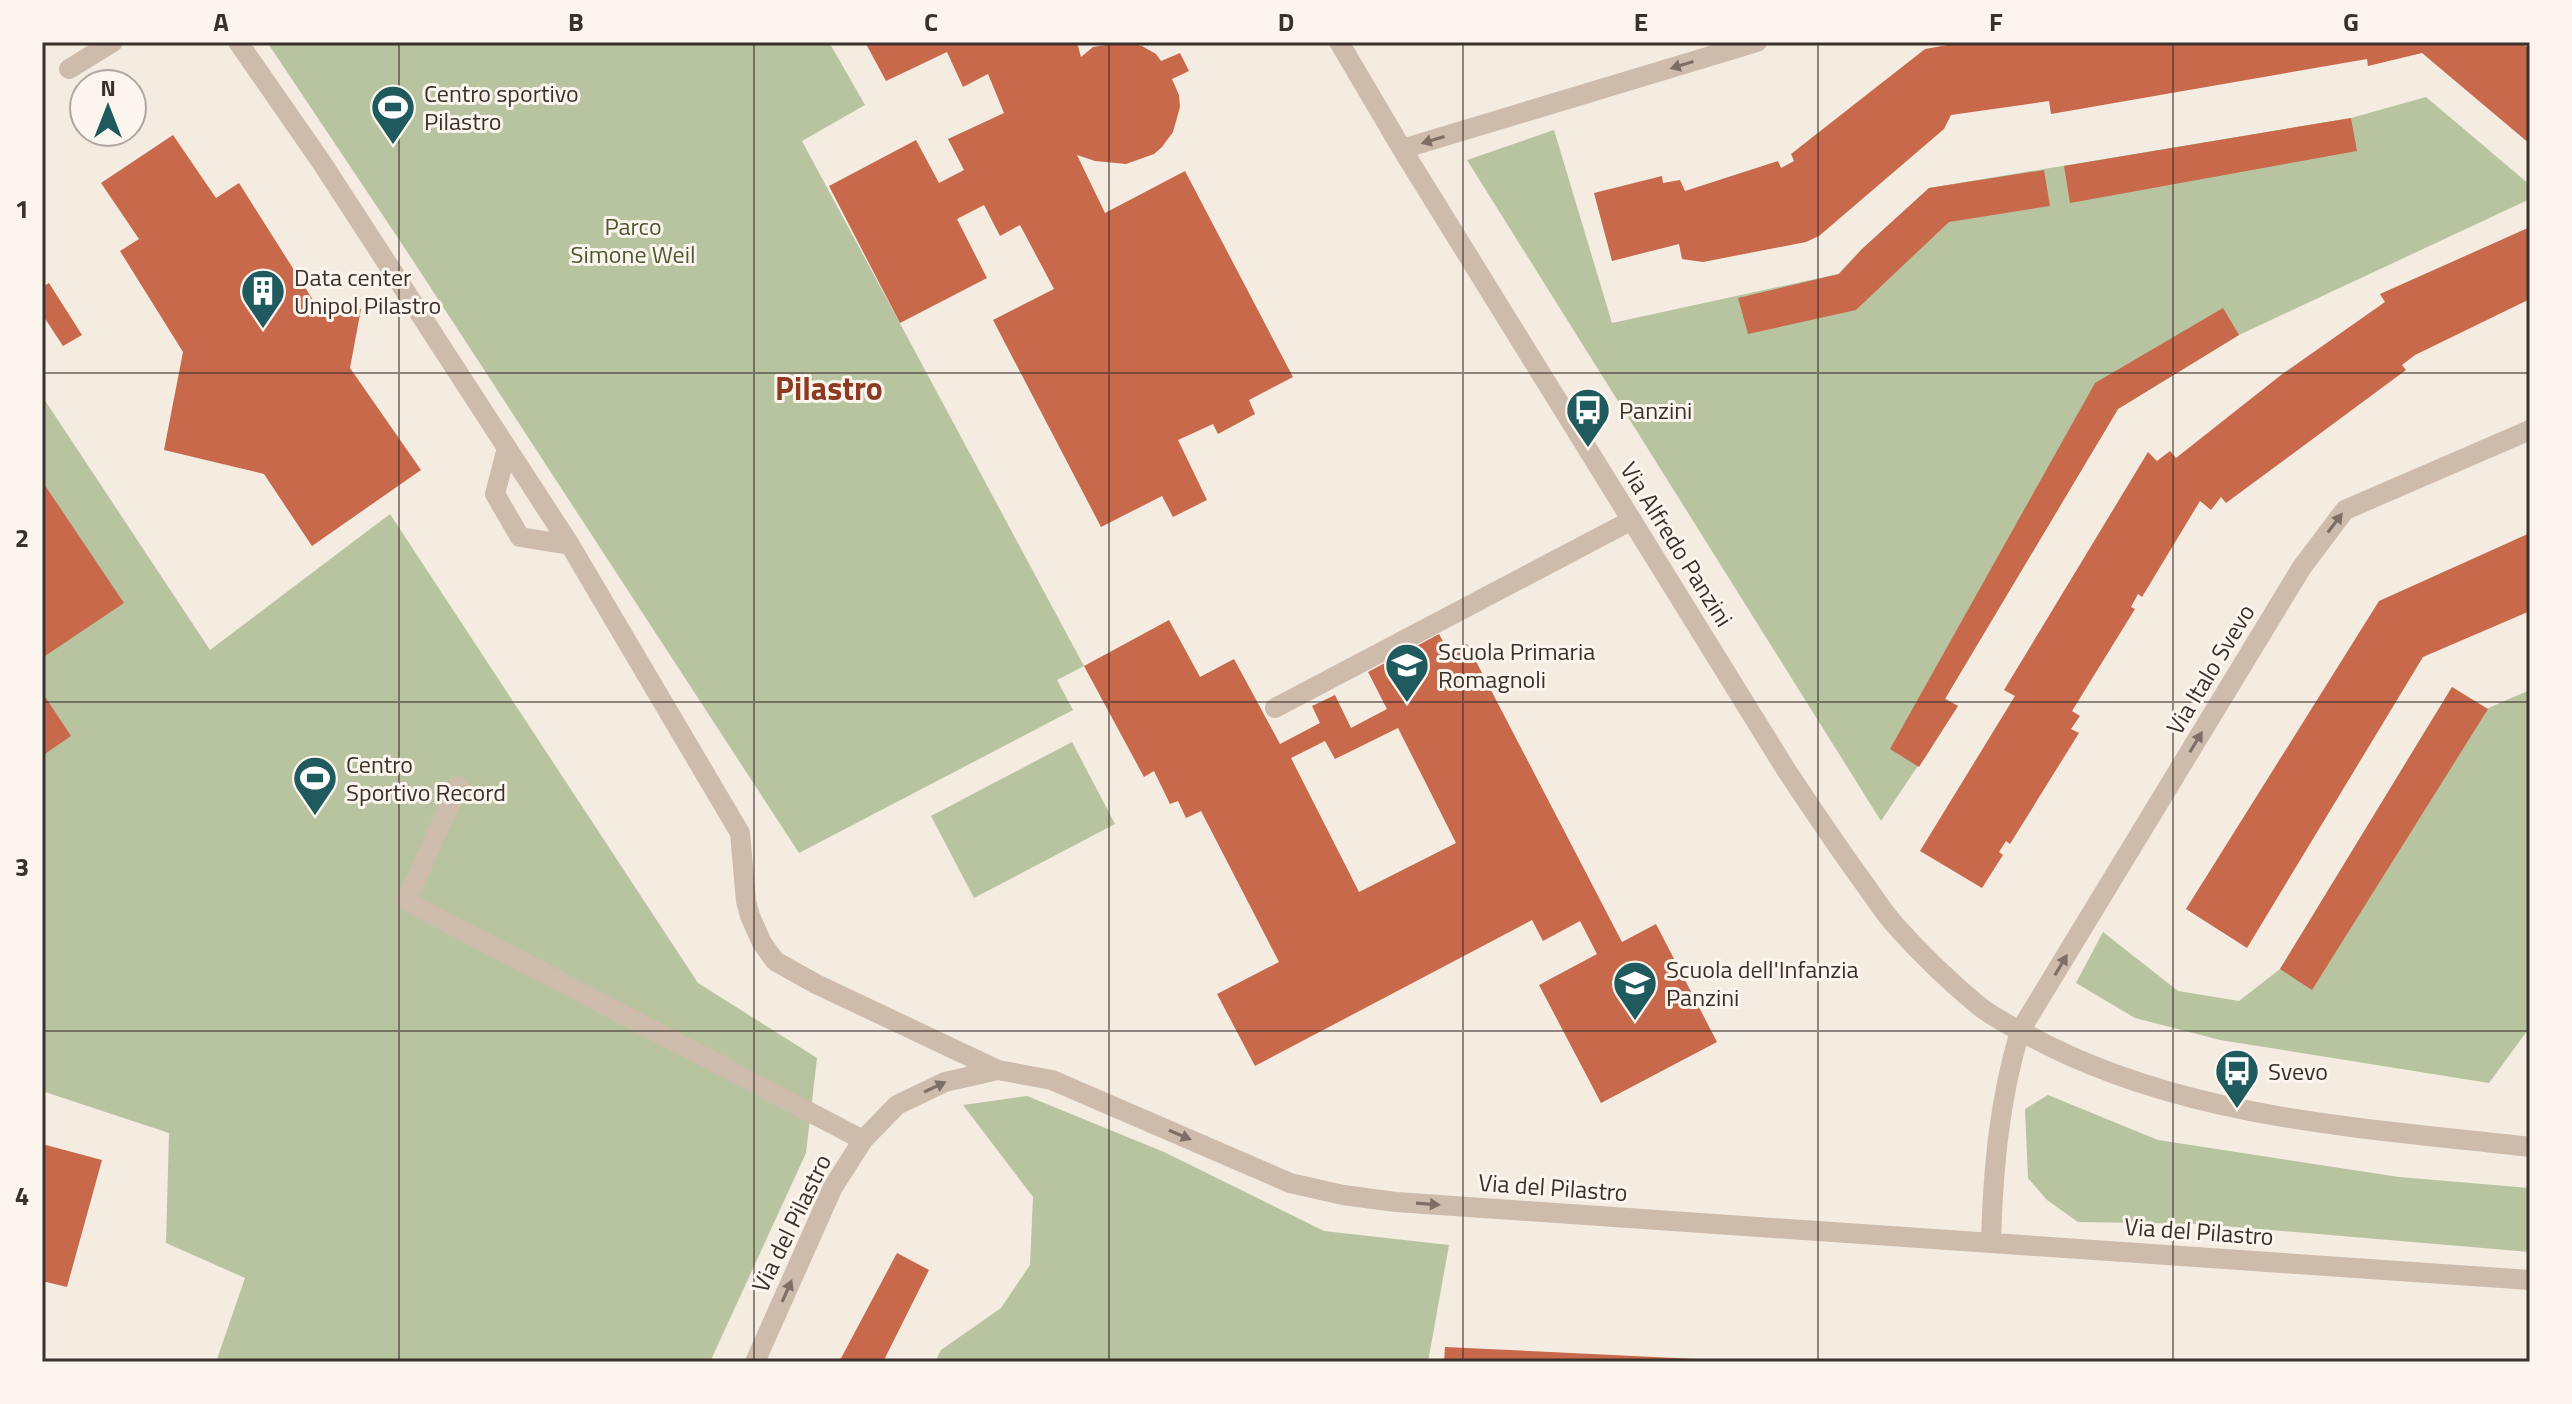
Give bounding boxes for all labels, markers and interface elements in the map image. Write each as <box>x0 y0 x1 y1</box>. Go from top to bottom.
text: A <box>213 2 229 41</box>
text: B <box>568 2 584 41</box>
text: C <box>924 2 938 41</box>
text: D <box>1278 2 1294 41</box>
text: E <box>1634 2 1648 41</box>
text: F <box>1989 2 2003 41</box>
text: G <box>2343 2 2359 41</box>
one-way arrow <box>1670 59 1694 72</box>
north arrow <box>68 68 148 148</box>
text: N <box>100 71 116 105</box>
place label: Centro sportivo Pilastro <box>424 75 579 139</box>
sports icon: Centro sportivo Pilastro <box>369 83 417 146</box>
one-way arrow <box>1421 134 1445 147</box>
text: 1 <box>15 189 29 228</box>
park label: Parco Simone Weil <box>571 208 696 272</box>
place label: Data center Unipol Pilastro <box>294 259 441 323</box>
building icon: Data center Unipol Pilastro <box>239 267 287 330</box>
district label: Pilastro <box>775 364 883 412</box>
bus stop icon: Panzini <box>1564 386 1612 449</box>
place label: Panzini <box>1619 392 1692 428</box>
street label: Via Alfredo Panzini <box>1612 455 1742 633</box>
one-way arrow <box>2327 512 2343 534</box>
text: 2 <box>15 518 29 557</box>
street label: Via Italo Svevo <box>2157 597 2263 741</box>
place label: Scuola Primaria Romagnoli <box>1438 633 1595 697</box>
school or university icon: Scuola Primaria Romagnoli <box>1383 641 1431 704</box>
one-way arrow <box>2188 731 2202 753</box>
place label: Centro Sportivo Record <box>346 746 506 810</box>
sports icon: Centro Sportivo Record <box>291 754 339 817</box>
text: 3 <box>15 847 29 886</box>
place label: Scuola dell'Infanzia Panzini <box>1666 951 1858 1015</box>
one-way arrow <box>2053 953 2068 976</box>
school or university icon: Scuola dell'Infanzia Panzini <box>1611 959 1659 1022</box>
bus stop icon: Svevo <box>2213 1047 2261 1110</box>
place label: Svevo <box>2268 1053 2328 1089</box>
one-way arrow <box>923 1080 947 1094</box>
one-way arrow <box>1168 1129 1192 1142</box>
street label: Via del Pilastro <box>742 1148 840 1298</box>
street label: Via del Pilastro <box>1477 1164 1629 1210</box>
text: 4 <box>15 1176 29 1215</box>
one-way arrow <box>1416 1198 1441 1211</box>
street label: Via del Pilastro <box>2123 1208 2275 1254</box>
one-way arrow <box>780 1279 793 1303</box>

